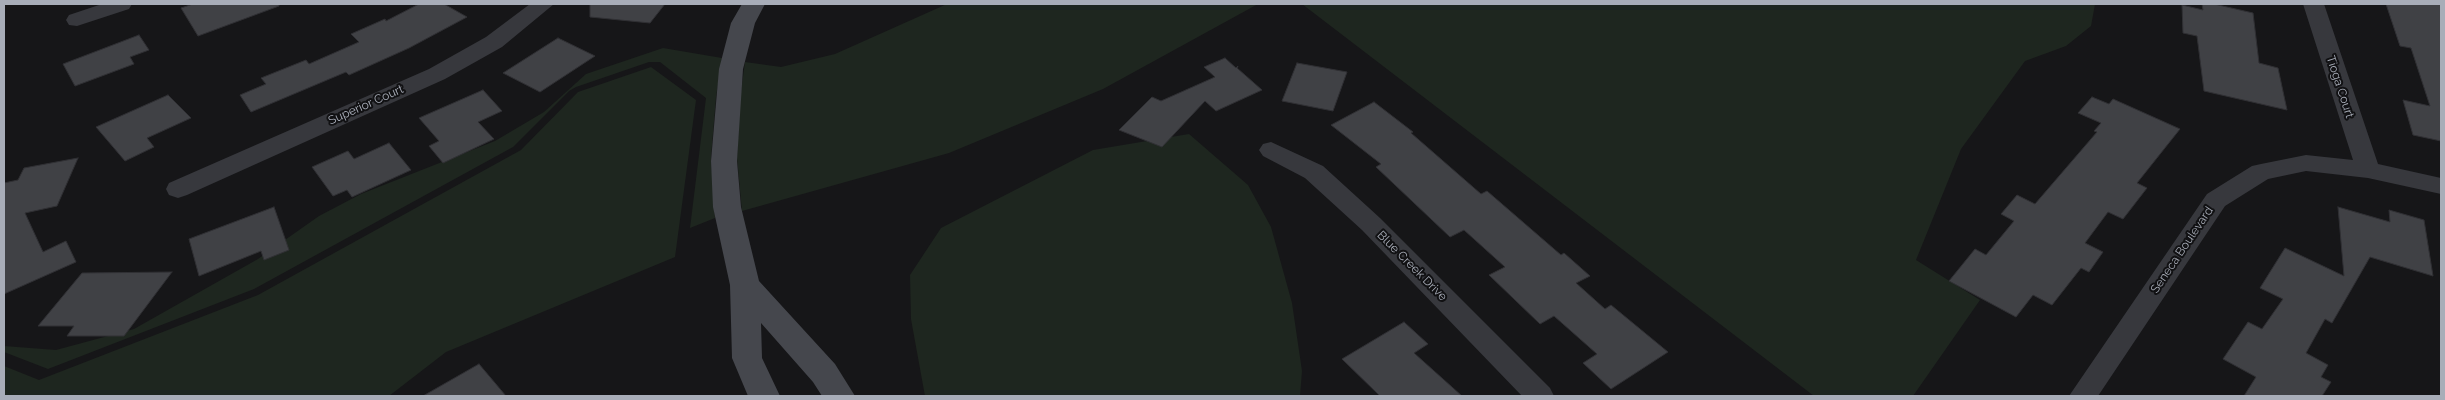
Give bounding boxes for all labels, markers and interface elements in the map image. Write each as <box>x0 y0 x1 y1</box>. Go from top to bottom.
street label: Tioga Court <box>2323 54 2357 120</box>
street label: Superior Court <box>326 82 406 128</box>
street label: Seneca Boulevard <box>2148 204 2216 296</box>
street label: Blue Creek Drive <box>1374 228 1450 304</box>

